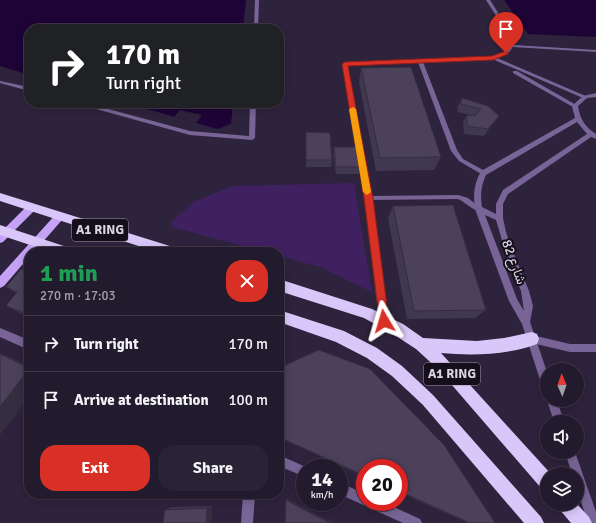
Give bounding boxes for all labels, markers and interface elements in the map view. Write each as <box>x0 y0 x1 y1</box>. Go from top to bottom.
pin <box>489 12 523 53</box>
icon: arrive <box>495 18 517 40</box>
text: 170 m <box>106 38 180 72</box>
icon: right <box>40 40 92 92</box>
text: Turn right <box>106 72 181 94</box>
road number: A1 RING <box>72 219 128 241</box>
street label: شارع 82 <box>496 237 530 287</box>
text: 1 min <box>40 258 98 288</box>
button: close <box>226 260 268 302</box>
text: 270 m · 17:03 <box>40 288 116 304</box>
position arrow <box>363 300 405 342</box>
icon: right <box>40 333 62 355</box>
text: Turn right <box>74 335 139 353</box>
text: 170 m <box>228 335 268 353</box>
road number: A1 RING <box>424 363 480 385</box>
north arrow <box>540 363 584 407</box>
map controls <box>540 363 584 511</box>
icon: arrive <box>40 389 62 411</box>
text: Arrive at destination <box>74 391 209 409</box>
text: 100 m <box>228 391 268 409</box>
button: sound <box>540 415 584 459</box>
button: Exit <box>40 445 150 491</box>
button: Share <box>158 445 268 491</box>
speed limit sign: 20 <box>356 459 408 511</box>
text: 14 <box>311 467 333 492</box>
button: layers <box>540 467 584 511</box>
text: km/h <box>311 489 333 501</box>

